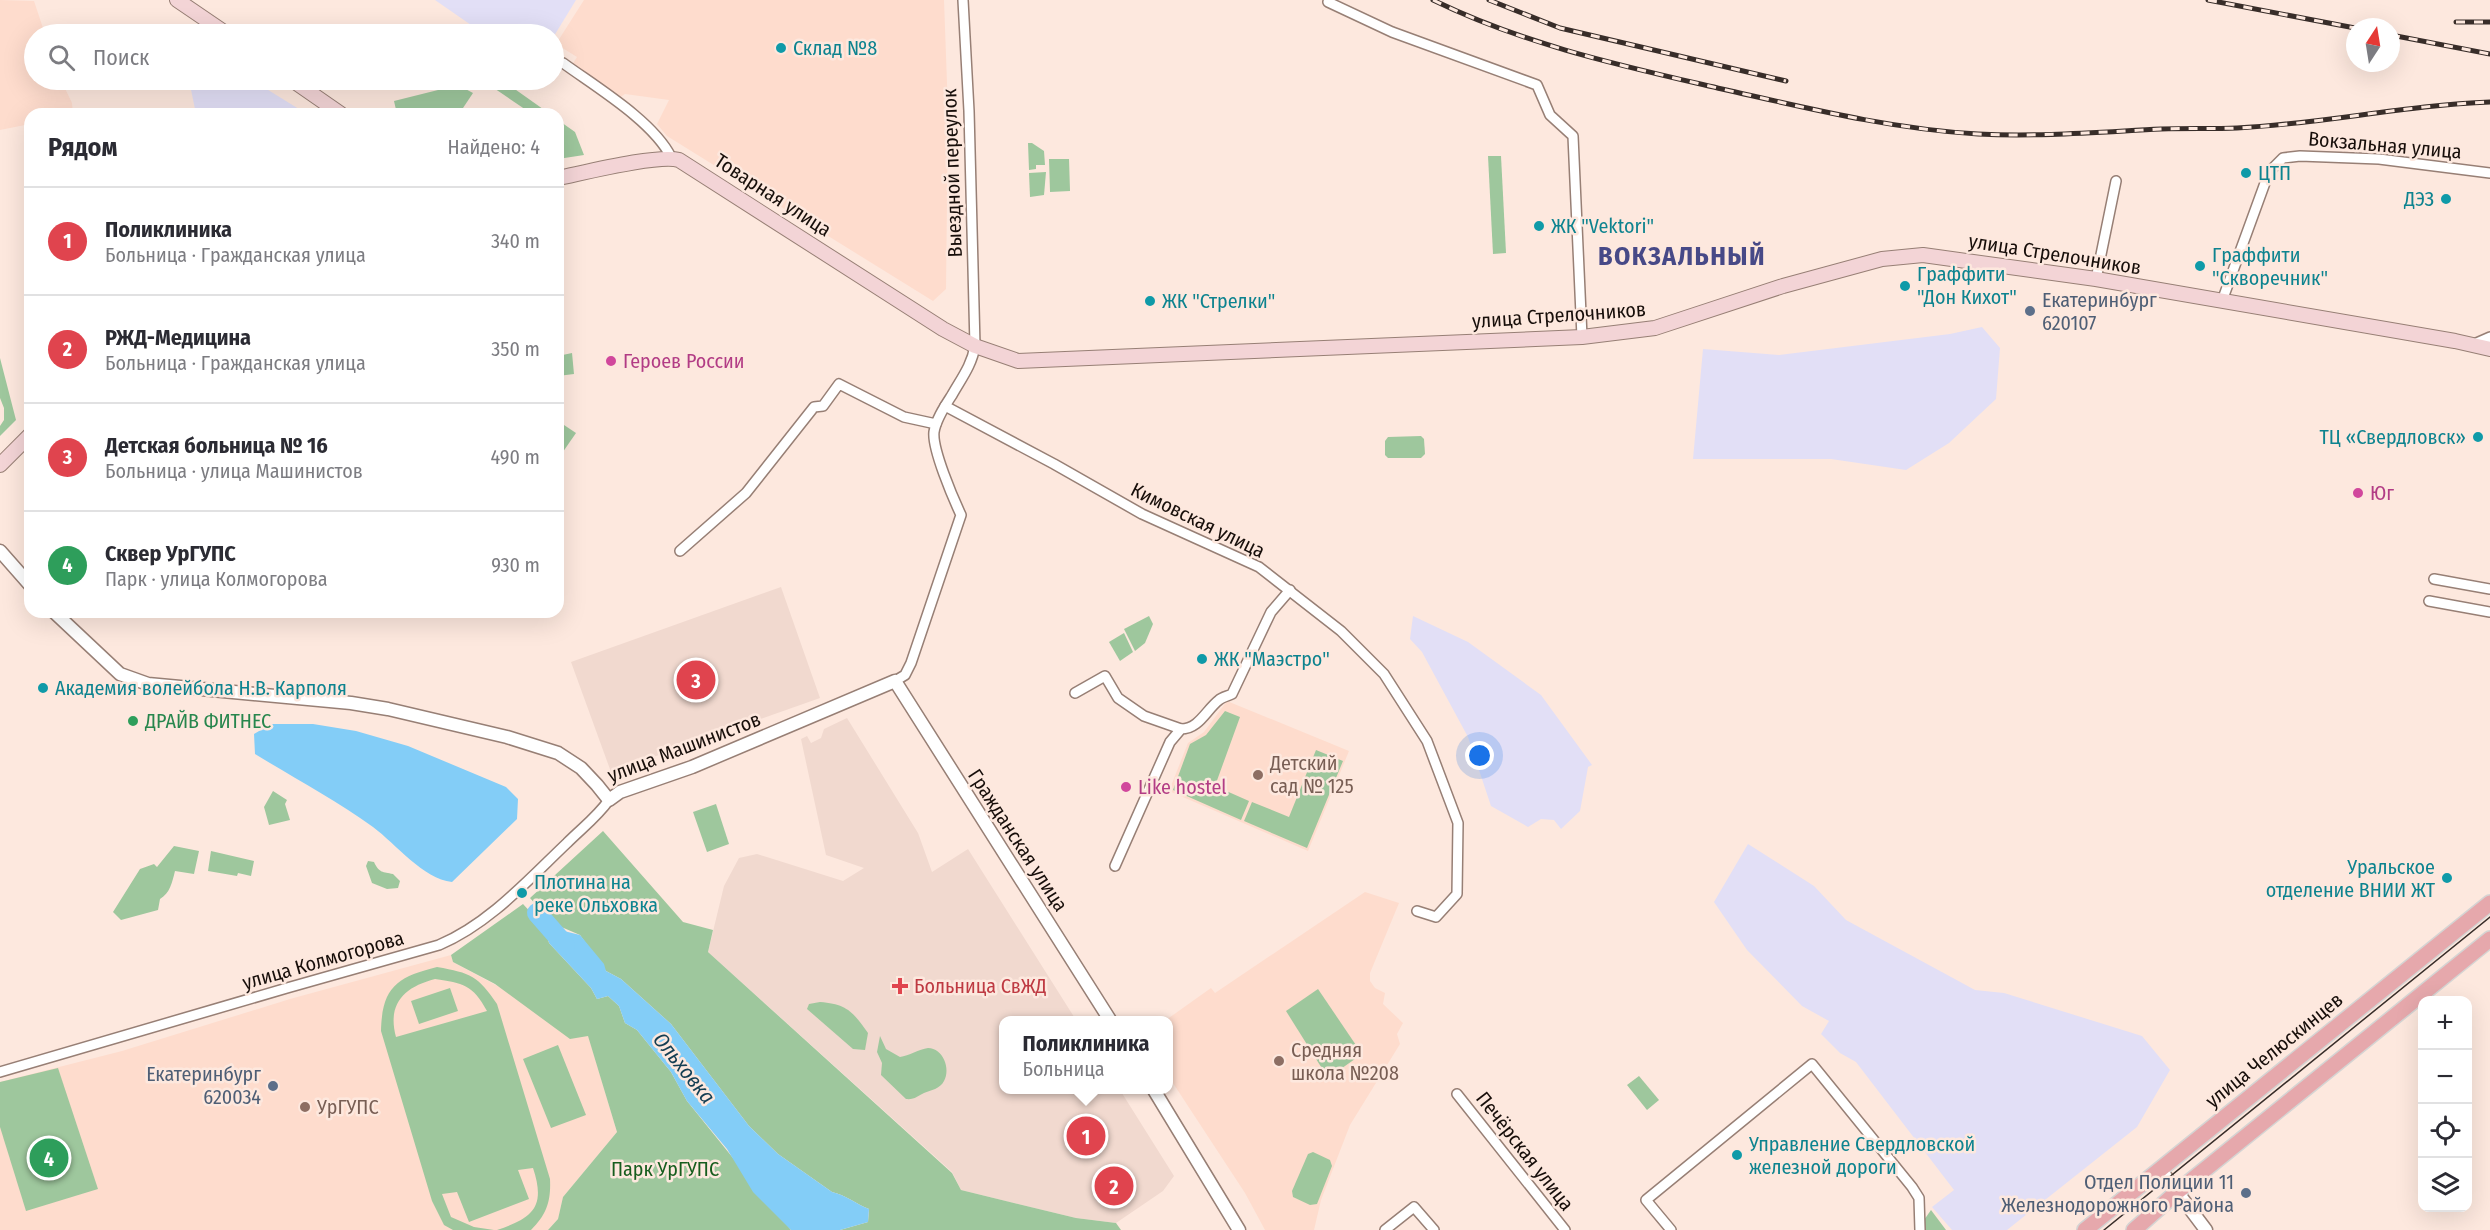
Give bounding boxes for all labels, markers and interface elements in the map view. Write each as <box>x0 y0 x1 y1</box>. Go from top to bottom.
north arrow <box>2346 18 2400 72</box>
search box <box>24 24 564 90</box>
place label: Склад №8 <box>793 36 877 60</box>
icon: search <box>45 41 78 74</box>
marker: Склад №8 <box>774 41 788 55</box>
text: Поиск <box>93 44 149 71</box>
street label: Выездной переулок <box>937 88 967 258</box>
street label: Вокзальная улица <box>2307 126 2463 164</box>
text: Рядом <box>48 132 117 163</box>
text: Найдено: 4 <box>448 135 540 159</box>
street label: Товарная улица <box>710 148 836 242</box>
place label: ЦТП <box>2258 161 2291 185</box>
marker: ЦТП <box>2239 166 2253 180</box>
place label: ДЭЗ <box>2403 187 2434 211</box>
marker: ДЭЗ <box>2439 192 2453 206</box>
place label: ЖК "Vektori" <box>1551 214 1654 238</box>
text: Поликлиника <box>105 216 232 243</box>
marker: ЖК "Vektori" <box>1532 219 1546 233</box>
text: 1 <box>63 229 72 253</box>
text: 340 m <box>491 229 540 253</box>
street label: улица Стрелочников <box>1967 229 2143 279</box>
district label: ВОКЗАЛЬНЫЙ <box>1598 241 1766 272</box>
text: Больница · Гражданская улица <box>105 243 366 267</box>
place label: Граффити "Скворечник" <box>2212 243 2328 290</box>
marker: Граффити "Скворечник" <box>2193 259 2207 273</box>
place label: Граффити "Дон Кихот" <box>1917 262 2017 309</box>
marker: Граффити "Дон Кихот" <box>1898 279 1912 293</box>
place label: Екатеринбург 620107 <box>2042 288 2157 335</box>
place label: ЖК "Стрелки" <box>1162 289 1275 313</box>
marker: ЖК "Стрелки" <box>1143 294 1157 308</box>
street label: улица Стрелочников <box>1471 297 1647 333</box>
marker: Екатеринбург 620107 <box>2023 304 2037 318</box>
text: РЖД-Медицина <box>105 324 251 351</box>
text: 2 <box>63 337 72 361</box>
text: 350 m <box>491 337 540 361</box>
place label: Героев России <box>623 349 744 373</box>
text: Больница · Гражданская улица <box>105 351 366 375</box>
marker: Героев России <box>604 354 618 368</box>
place label: ТЦ «Свердловск» <box>2319 425 2466 449</box>
marker: ТЦ «Свердловск» <box>2471 430 2485 444</box>
text: Детская больница № 16 <box>105 432 328 459</box>
text: 3 <box>63 445 72 469</box>
text: 490 m <box>490 445 540 469</box>
text: Больница · улица Машинистов <box>105 459 363 483</box>
street label: Кимовская улица <box>1127 477 1269 563</box>
place label: Юг <box>2370 481 2394 505</box>
marker: Юг <box>2351 486 2365 500</box>
text: Сквер УрГУПС <box>105 540 236 567</box>
text: 4 <box>62 553 73 577</box>
text: 930 m <box>491 553 540 577</box>
text: Парк · улица Колмогорова <box>105 567 328 591</box>
place label: ЖК "Маэстро" <box>1214 647 1330 671</box>
marker: ЖК "Маэстро" <box>1195 652 1209 666</box>
pin: 3 <box>676 658 716 702</box>
place label: Академия волейбола Н.В. Карполя <box>55 676 347 700</box>
marker: Академия волейбола Н.В. Карполя <box>36 681 50 695</box>
street label: улица Машинистов <box>604 707 764 787</box>
place label: ДРАЙВ ФИТНЕС <box>144 709 271 733</box>
marker: ДРАЙВ ФИТНЕС <box>126 714 140 728</box>
your location <box>1465 741 1494 770</box>
place label: Детский сад № 125 <box>1269 751 1354 798</box>
street label: Гражданская улица <box>963 764 1073 916</box>
marker: Детский сад № 125 <box>1251 768 1265 782</box>
place label: Like hostel <box>1138 775 1227 799</box>
marker: Like hostel <box>1119 780 1133 794</box>
place label: Уральское отделение ВНИИ ЖТ <box>2266 855 2436 902</box>
place label: Плотина на реке Ольховка <box>534 870 658 917</box>
marker: Уральское отделение ВНИИ ЖТ <box>2440 871 2454 885</box>
marker: Плотина на реке Ольховка <box>515 886 529 900</box>
street label: улица Колмогорова <box>239 925 407 995</box>
place label: Больница СвЖД <box>914 974 1047 998</box>
marker: Больница СвЖД <box>891 977 909 995</box>
street label: улица Челюскинцев <box>2201 987 2347 1113</box>
map controls <box>2418 996 2472 1212</box>
button: + <box>2418 996 2472 1050</box>
popup <box>999 1016 1173 1094</box>
water label: Ольховка <box>647 1027 721 1109</box>
text: Поликлиника <box>1022 1030 1150 1057</box>
place label: Средняя школа №208 <box>1291 1038 1399 1085</box>
button: − <box>2418 1050 2472 1104</box>
marker: Средняя школа №208 <box>1272 1054 1286 1068</box>
text: Больница <box>1022 1057 1105 1081</box>
place label: Екатеринбург 620034 <box>146 1062 261 1109</box>
marker: Екатеринбург 620034 <box>266 1079 280 1093</box>
street label: Печёрская улица <box>1471 1087 1579 1215</box>
place label: УрГУПС <box>316 1095 379 1119</box>
marker: УрГУПС <box>298 1100 312 1114</box>
button: locate <box>2418 1104 2472 1158</box>
pin: 1 <box>1066 1114 1106 1158</box>
place label: Управление Свердловской железной дороги <box>1748 1132 1975 1179</box>
pin: 4 <box>29 1136 68 1180</box>
marker: Управление Свердловской железной дороги <box>1730 1148 1744 1162</box>
park label: Парк УрГУПС <box>611 1157 719 1181</box>
button: layers <box>2418 1158 2472 1212</box>
pin: 2 <box>1094 1164 1134 1208</box>
place label: Отдел Полиции 11 Железнодорожного Района <box>2001 1170 2234 1217</box>
marker: Отдел Полиции 11 Железнодорожного Района <box>2239 1186 2253 1200</box>

